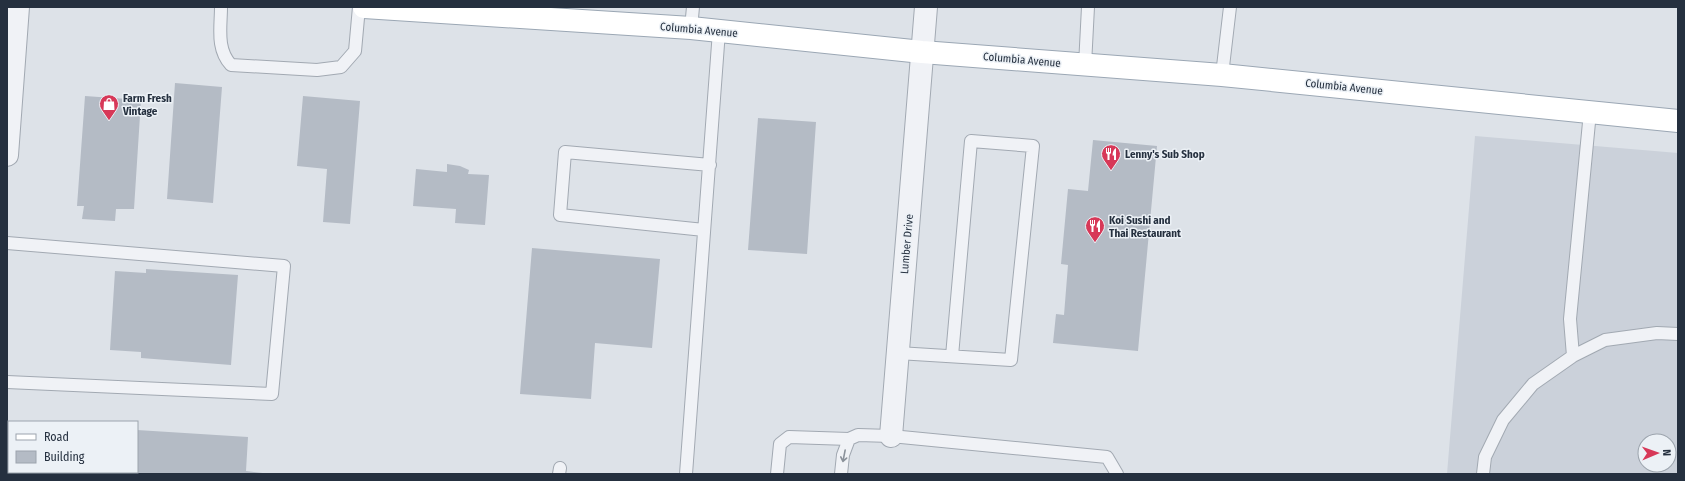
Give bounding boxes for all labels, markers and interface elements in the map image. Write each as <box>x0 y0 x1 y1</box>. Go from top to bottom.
street label: Columbia Avenue <box>660 20 738 40</box>
street label: Columbia Avenue <box>983 50 1061 70</box>
street label: Columbia Avenue <box>1305 76 1383 98</box>
place label: Farm Fresh Vintage <box>122 92 172 118</box>
shop icon: Farm Fresh Vintage <box>98 93 120 121</box>
restaurant icon: Lenny's Sub Shop <box>1100 143 1122 171</box>
place label: Lenny's Sub Shop <box>1125 148 1205 161</box>
street label: Lumber Drive <box>898 214 916 274</box>
place label: Koi Sushi and Thai Restaurant <box>1109 214 1181 240</box>
restaurant icon: Koi Sushi and Thai Restaurant <box>1084 215 1106 243</box>
legend <box>8 421 138 473</box>
text: Road <box>44 430 69 444</box>
north arrow <box>1637 433 1677 473</box>
one-way arrow <box>839 449 847 462</box>
text: N <box>1660 449 1673 456</box>
text: Building <box>44 450 85 464</box>

